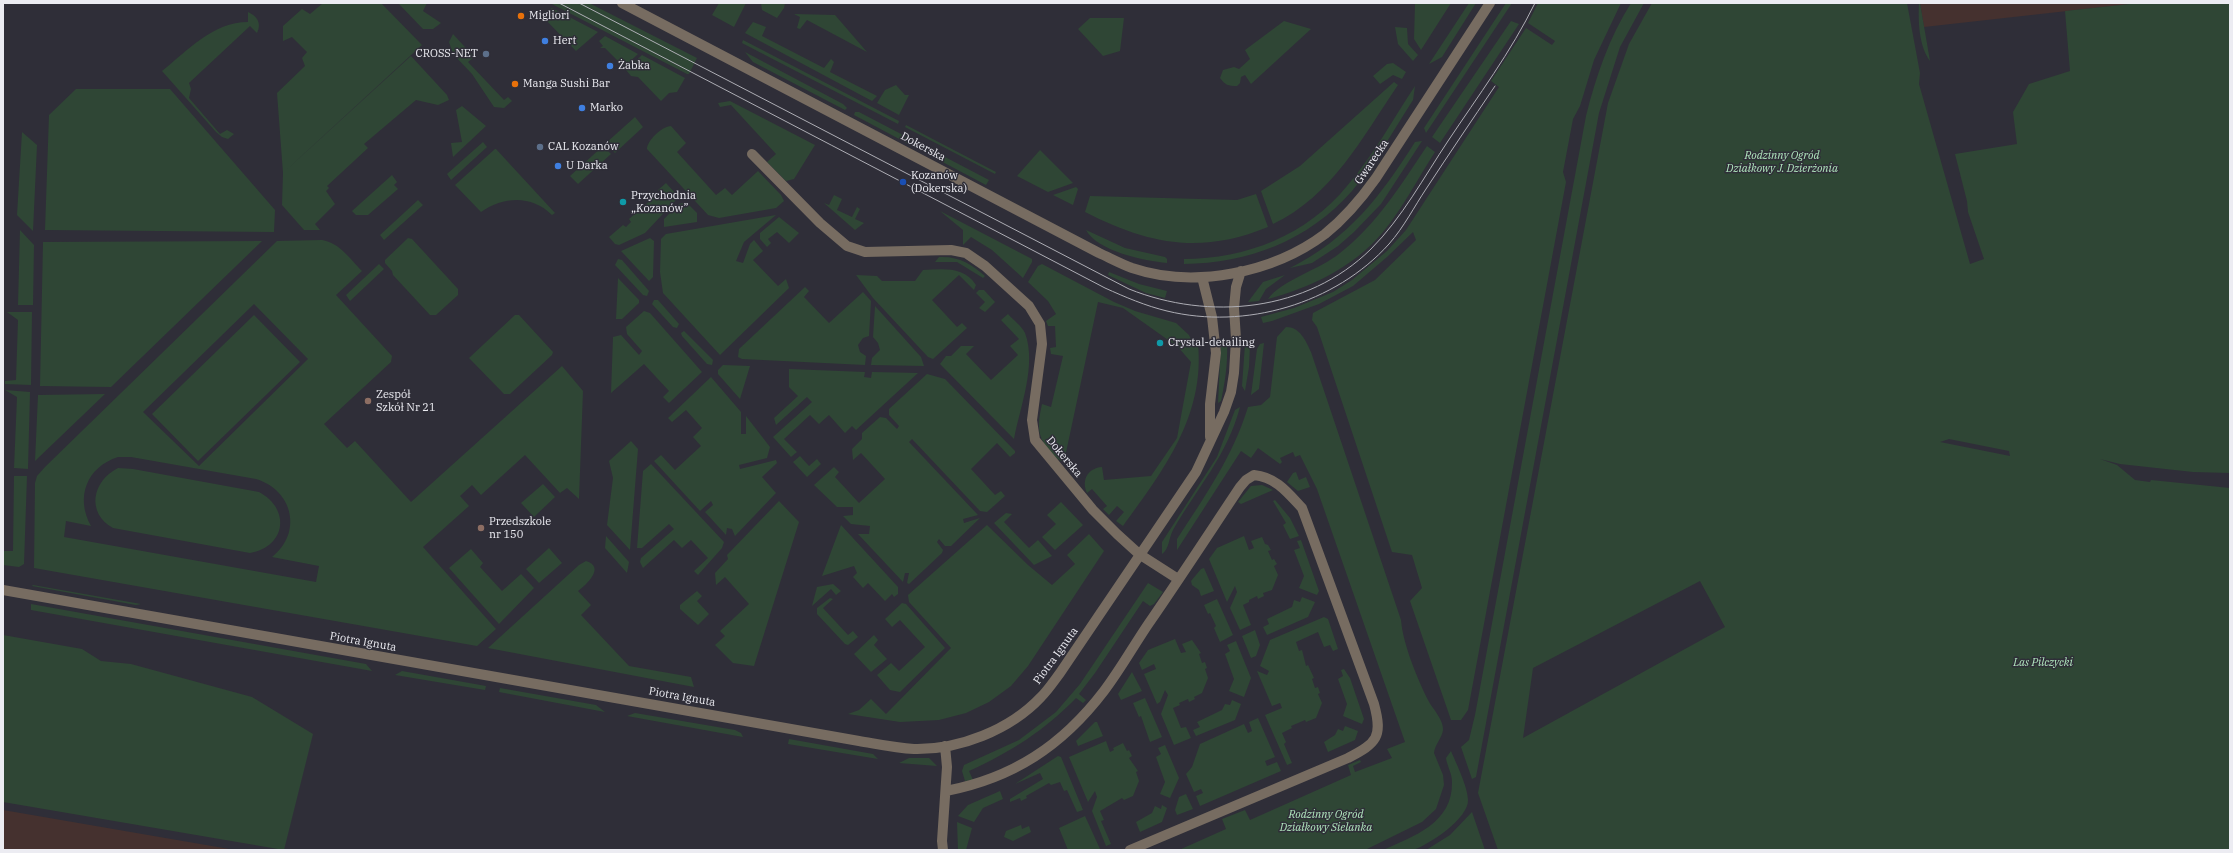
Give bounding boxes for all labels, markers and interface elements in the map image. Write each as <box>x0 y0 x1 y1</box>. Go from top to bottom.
place label: Migliori <box>529 9 569 23</box>
marker: Migliori <box>516 11 526 21</box>
place label: Hert <box>553 34 576 48</box>
marker: Hert <box>540 36 550 46</box>
place label: CROSS-NET <box>416 47 478 61</box>
marker: CROSS-NET <box>481 49 491 59</box>
place label: Żabka <box>618 59 650 73</box>
marker: Żabka <box>605 61 615 71</box>
place label: Manga Sushi Bar <box>523 77 610 91</box>
marker: Manga Sushi Bar <box>510 79 520 89</box>
place label: Marko <box>590 101 623 115</box>
marker: Marko <box>577 103 587 113</box>
street label: Dokerska <box>898 130 948 164</box>
street label: Gwarecka <box>1352 137 1392 187</box>
place label: CAL Kozanów <box>548 140 618 154</box>
marker: CAL Kozanów <box>535 142 545 152</box>
park label: Rodzinny Ogród Działkowy J. Dzierżonia <box>1726 149 1838 175</box>
place label: U Darka <box>566 159 608 173</box>
marker: U Darka <box>553 161 563 171</box>
place label: Kozanów (Dokerska) <box>911 169 967 195</box>
marker: Kozanów (Dokerska) <box>898 177 908 187</box>
place label: Przychodnia „Kozanów” <box>631 189 696 215</box>
marker: Przychodnia „Kozanów” <box>618 197 628 207</box>
place label: Crystal-detailing <box>1168 336 1255 350</box>
marker: Crystal-detailing <box>1155 338 1165 348</box>
place label: Zespół Szkół Nr 21 <box>376 388 436 414</box>
marker: Zespół Szkół Nr 21 <box>363 396 373 406</box>
street label: Dokerska <box>1043 434 1085 480</box>
place label: Przedszkole nr 150 <box>489 515 551 541</box>
marker: Przedszkole nr 150 <box>476 523 486 533</box>
street label: Piotra Ignuta <box>1031 625 1081 687</box>
street label: Piotra Ignuta <box>329 630 397 654</box>
park label: Las Pilczycki <box>2013 656 2073 670</box>
street label: Piotra Ignuta <box>648 685 716 709</box>
park label: Rodzinny Ogród Działkowy Sielanka <box>1280 808 1372 834</box>

